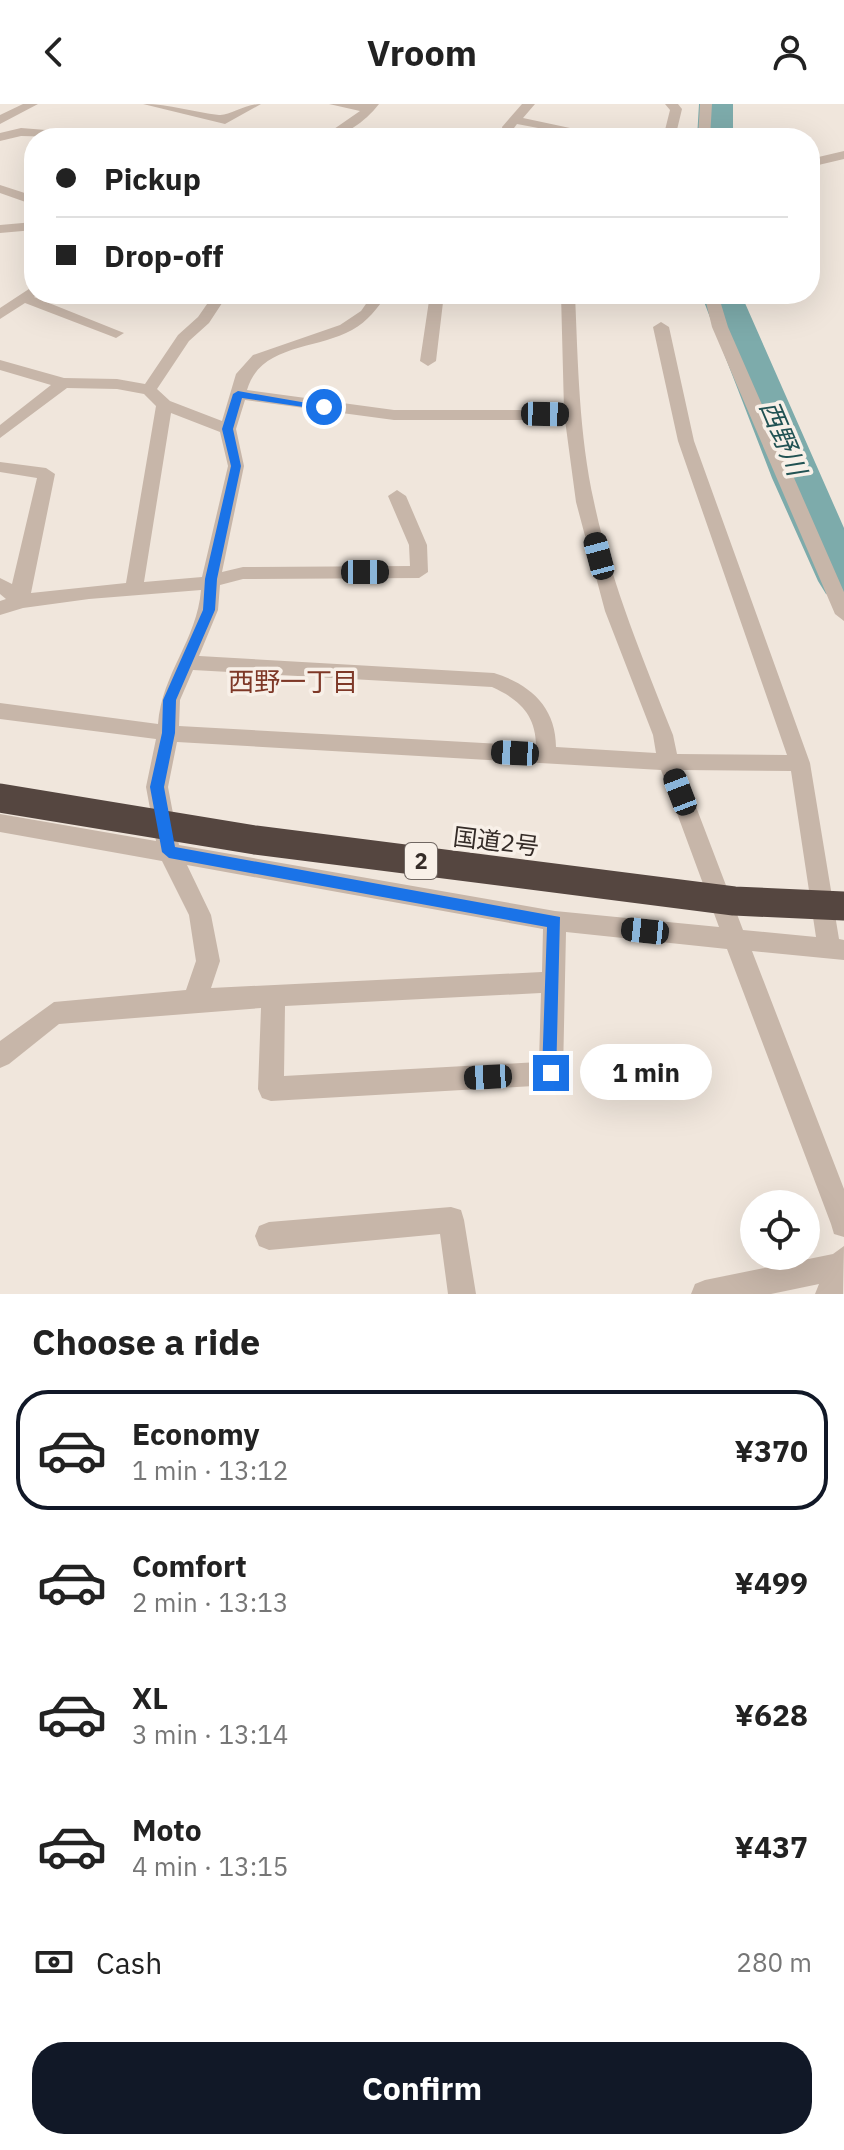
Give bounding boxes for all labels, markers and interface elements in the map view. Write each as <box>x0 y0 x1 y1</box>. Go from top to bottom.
text: Vroom <box>367 29 477 76</box>
icon: back <box>32 30 76 74</box>
icon: person <box>768 30 812 74</box>
text: Pickup <box>104 159 201 198</box>
text: Drop-off <box>104 236 223 275</box>
route start <box>306 389 342 425</box>
water label: 西野川 <box>753 395 816 483</box>
car <box>521 402 569 426</box>
car <box>581 530 617 582</box>
car <box>341 560 389 584</box>
district label: 西野一丁目 <box>228 664 358 698</box>
car <box>490 740 540 766</box>
car <box>660 765 700 819</box>
street label: 国道2号 <box>451 820 541 862</box>
road number: 2 <box>405 843 437 879</box>
car <box>620 917 670 945</box>
callout: 1 min <box>579 1045 711 1101</box>
route end <box>533 1055 569 1091</box>
text: 1 min <box>612 1055 680 1089</box>
car <box>463 1064 513 1090</box>
map controls <box>740 1190 820 1270</box>
button: locate <box>740 1190 820 1270</box>
text: Choose a ride <box>32 1318 260 1365</box>
icon: car <box>36 1414 108 1486</box>
text: Economy <box>132 1414 260 1453</box>
text: ¥370 <box>735 1431 808 1470</box>
text: 1 min · 13:12 <box>132 1453 288 1487</box>
icon: car <box>36 1546 108 1618</box>
text: Comfort <box>132 1546 247 1585</box>
text: ¥499 <box>735 1563 808 1602</box>
text: 2 min · 13:13 <box>132 1585 288 1619</box>
icon: car <box>36 1678 108 1750</box>
text: XL <box>132 1678 168 1717</box>
text: ¥628 <box>735 1695 808 1734</box>
text: 3 min · 13:14 <box>132 1717 288 1751</box>
icon: car <box>36 1810 108 1882</box>
text: Moto <box>132 1810 202 1849</box>
text: ¥437 <box>735 1827 808 1866</box>
text: 4 min · 13:15 <box>132 1849 288 1883</box>
icon: cash <box>32 1940 76 1984</box>
text: Cash <box>96 1943 162 1982</box>
text: 280 m <box>736 1945 812 1979</box>
button: Confirm <box>32 2042 812 2134</box>

